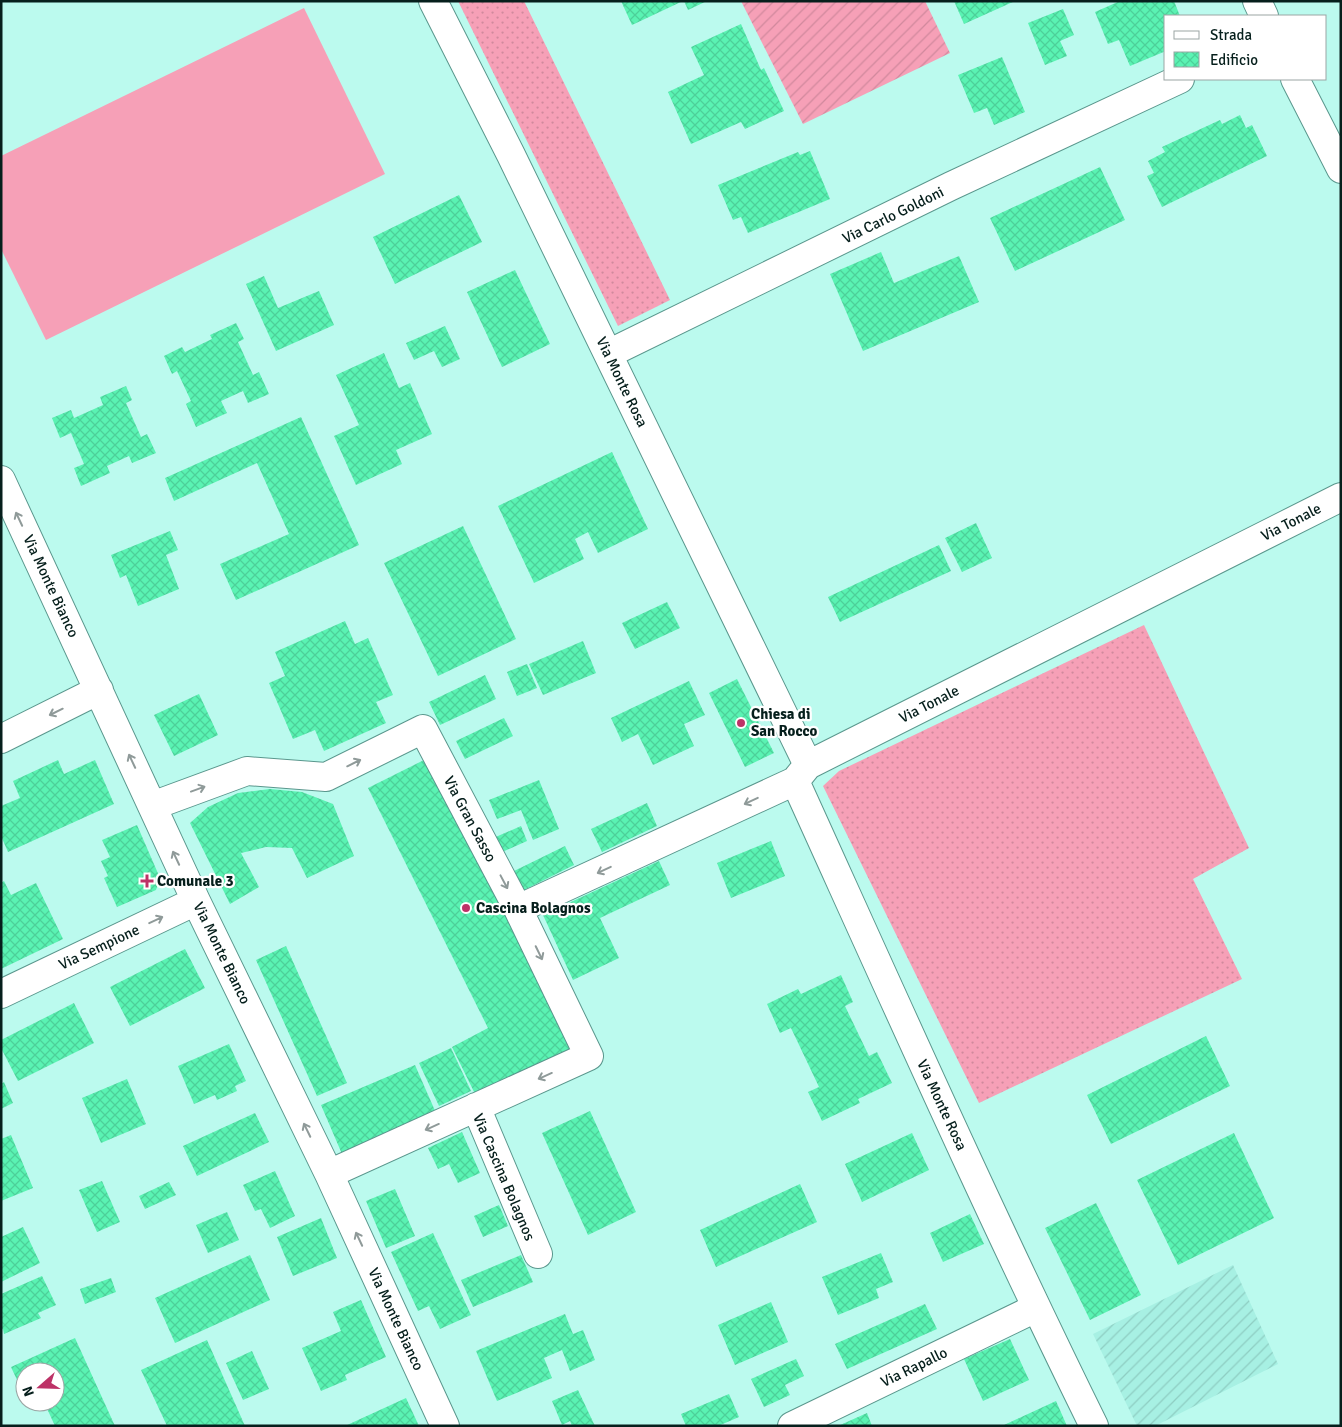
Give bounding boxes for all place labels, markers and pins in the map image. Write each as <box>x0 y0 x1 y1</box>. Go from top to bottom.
place label: Chiesa di San Rocco <box>751 705 817 740</box>
marker: Chiesa di San Rocco <box>735 717 747 729</box>
place label: Comunale 3 <box>157 872 234 890</box>
marker: Comunale 3 <box>141 875 153 887</box>
place label: Cascina Bolagnos <box>476 899 591 917</box>
marker: Cascina Bolagnos <box>460 902 472 914</box>

